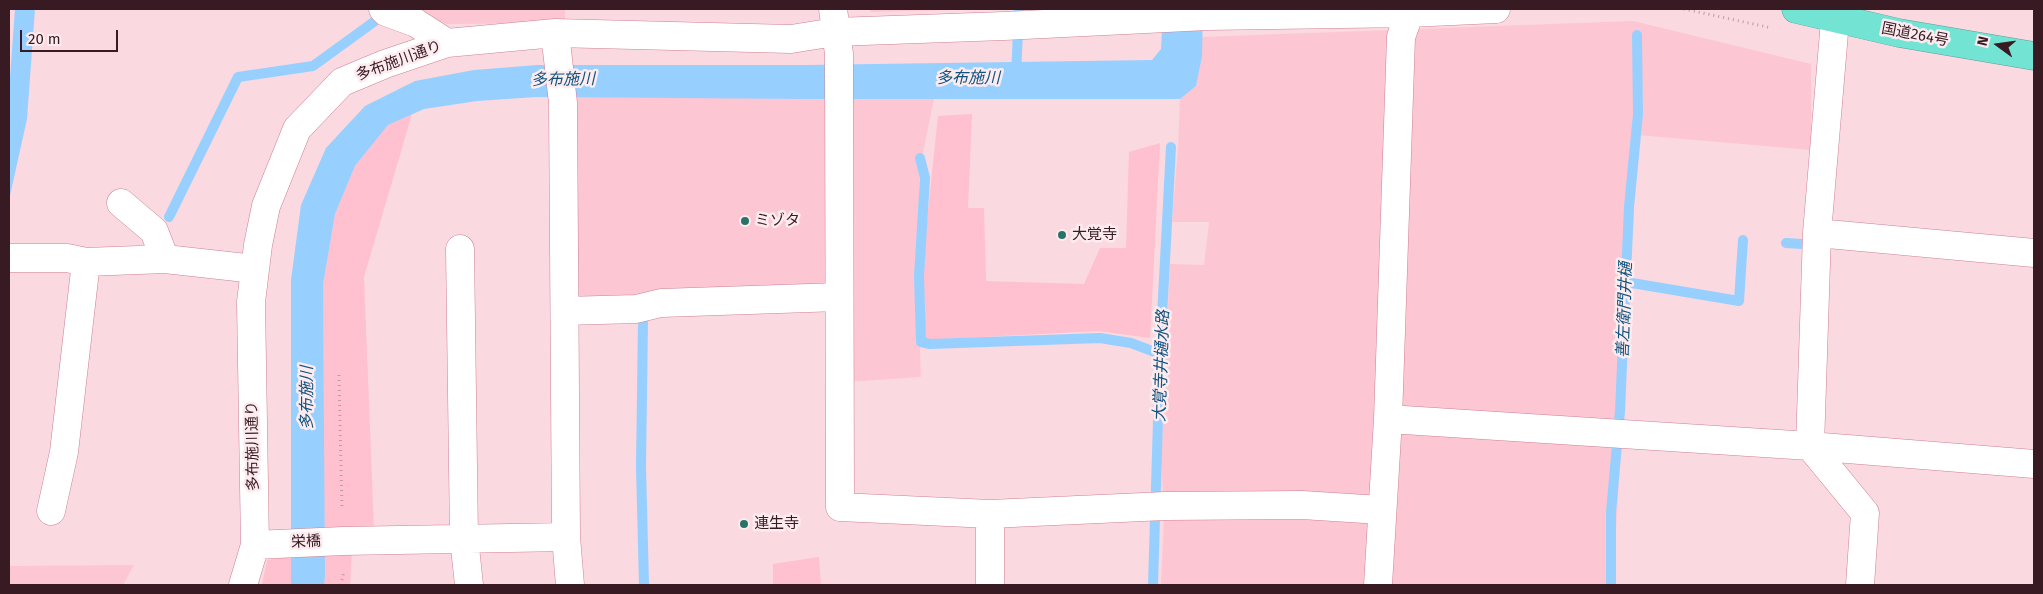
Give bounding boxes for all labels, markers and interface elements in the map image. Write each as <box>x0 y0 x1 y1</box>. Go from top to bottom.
scale bar <box>22 20 120 52</box>
street label: 国道264号 <box>1880 20 1950 50</box>
north arrow <box>1973 20 2023 70</box>
text: 20 m <box>28 30 61 48</box>
text: N <box>1974 35 1992 48</box>
street label: 多布施川通り <box>354 37 444 85</box>
water label: 多布施川 <box>936 69 1000 89</box>
water label: 多布施川 <box>531 70 595 90</box>
place label: ミゾタ <box>755 212 800 230</box>
marker: ミゾタ <box>739 215 751 227</box>
place label: 大覚寺 <box>1072 226 1117 244</box>
marker: 大覚寺 <box>1056 229 1068 241</box>
water label: 善左衛門井樋 <box>1614 262 1636 358</box>
water label: 大覚寺井樋水路 <box>1150 310 1174 422</box>
water label: 多布施川 <box>298 366 318 430</box>
street label: 多布施川通り <box>243 401 263 491</box>
place label: 連生寺 <box>754 515 799 533</box>
marker: 連生寺 <box>738 518 750 530</box>
street label: 栄橋 <box>291 532 321 552</box>

